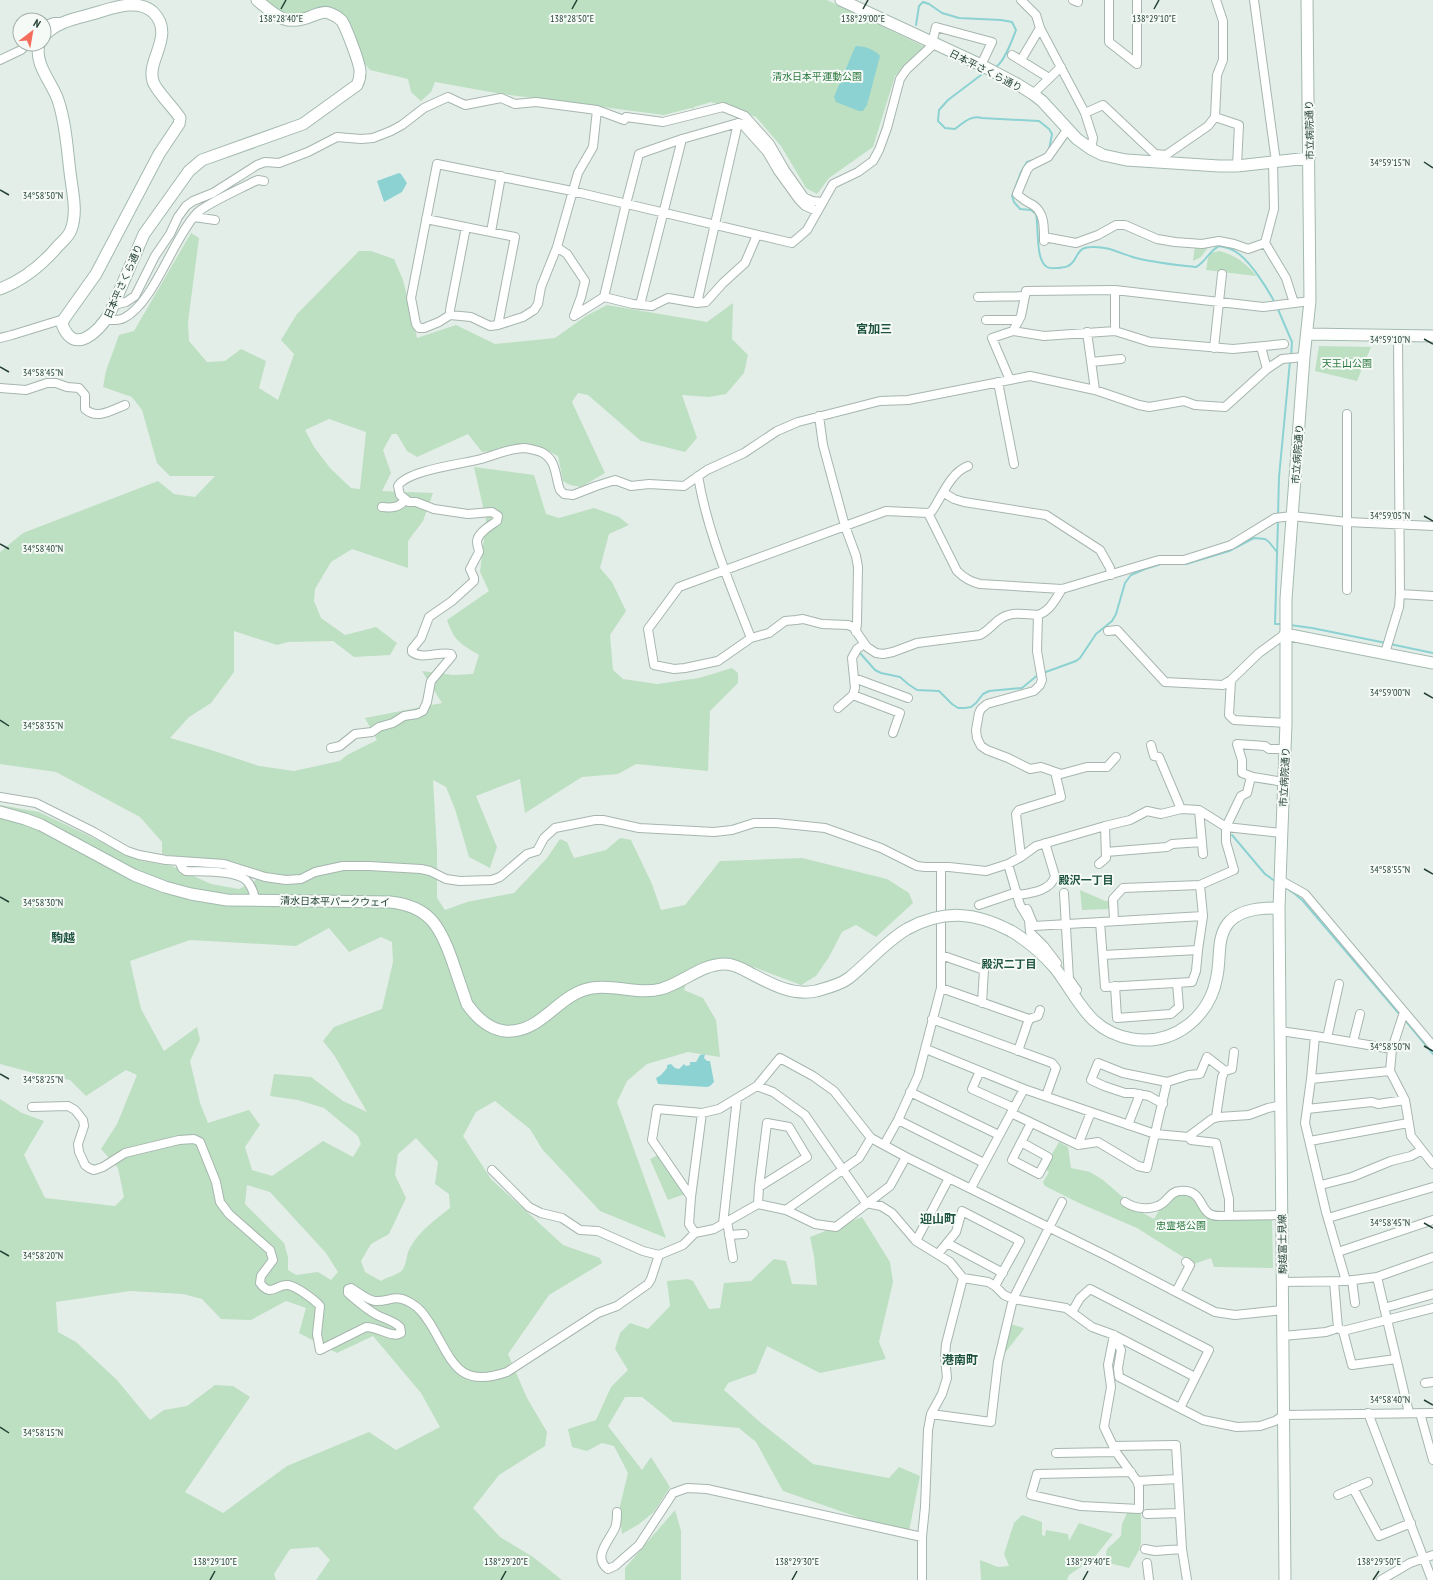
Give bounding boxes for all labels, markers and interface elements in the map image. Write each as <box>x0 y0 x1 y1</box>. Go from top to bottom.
north arrow <box>12 12 52 52</box>
text: 138°28'40"E <box>259 12 303 25</box>
text: 138°28'50"E <box>550 12 594 25</box>
text: 138°29'00"E <box>841 12 885 25</box>
text: 138°29'10"E <box>1132 12 1176 25</box>
text: N <box>31 16 43 31</box>
street label: 日本平さくら通り <box>947 46 1024 94</box>
park label: 清水日本平運動公園 <box>772 70 862 83</box>
street label: 市立病院通り <box>1302 100 1317 160</box>
text: 34°59'15"N <box>1370 156 1410 169</box>
text: 34°58'50"N <box>23 189 63 202</box>
street label: 日本平さくら通り <box>101 242 146 320</box>
district label: 宮加三 <box>856 321 892 336</box>
text: 34°59'10"N <box>1370 333 1410 346</box>
park label: 天王山公園 <box>1322 357 1372 370</box>
text: 34°58'45"N <box>23 366 63 379</box>
street label: 市立病院通り <box>1289 424 1306 484</box>
text: 34°59'05"N <box>1370 509 1410 522</box>
text: 34°58'40"N <box>23 542 63 555</box>
text: 34°59'00"N <box>1370 686 1410 699</box>
text: 34°58'35"N <box>23 719 63 732</box>
street label: 市立病院通り <box>1276 747 1293 807</box>
text: 34°58'55"N <box>1370 863 1410 876</box>
district label: 殿沢一丁目 <box>1059 873 1114 887</box>
street label: 清水日本平パークウェイ <box>280 894 390 909</box>
text: 34°58'30"N <box>23 896 63 909</box>
district label: 駒越 <box>51 930 75 945</box>
district label: 殿沢二丁目 <box>982 957 1037 971</box>
text: 34°58'50"N <box>1370 1040 1410 1053</box>
text: 34°58'25"N <box>23 1073 63 1086</box>
district label: 迎山町 <box>920 1211 956 1226</box>
street label: 駒越富士見線 <box>1275 1214 1290 1274</box>
text: 34°58'45"N <box>1370 1216 1410 1229</box>
park label: 忠霊塔公園 <box>1156 1219 1206 1232</box>
text: 34°58'20"N <box>23 1249 63 1262</box>
district label: 港南町 <box>942 1352 978 1367</box>
text: 34°58'40"N <box>1370 1393 1410 1406</box>
text: 34°58'15"N <box>23 1426 63 1439</box>
text: 138°29'10"E <box>193 1555 237 1568</box>
text: 138°29'20"E <box>484 1555 528 1568</box>
text: 138°29'30"E <box>775 1555 819 1568</box>
text: 138°29'40"E <box>1066 1555 1110 1568</box>
text: 138°29'50"E <box>1357 1555 1401 1568</box>

